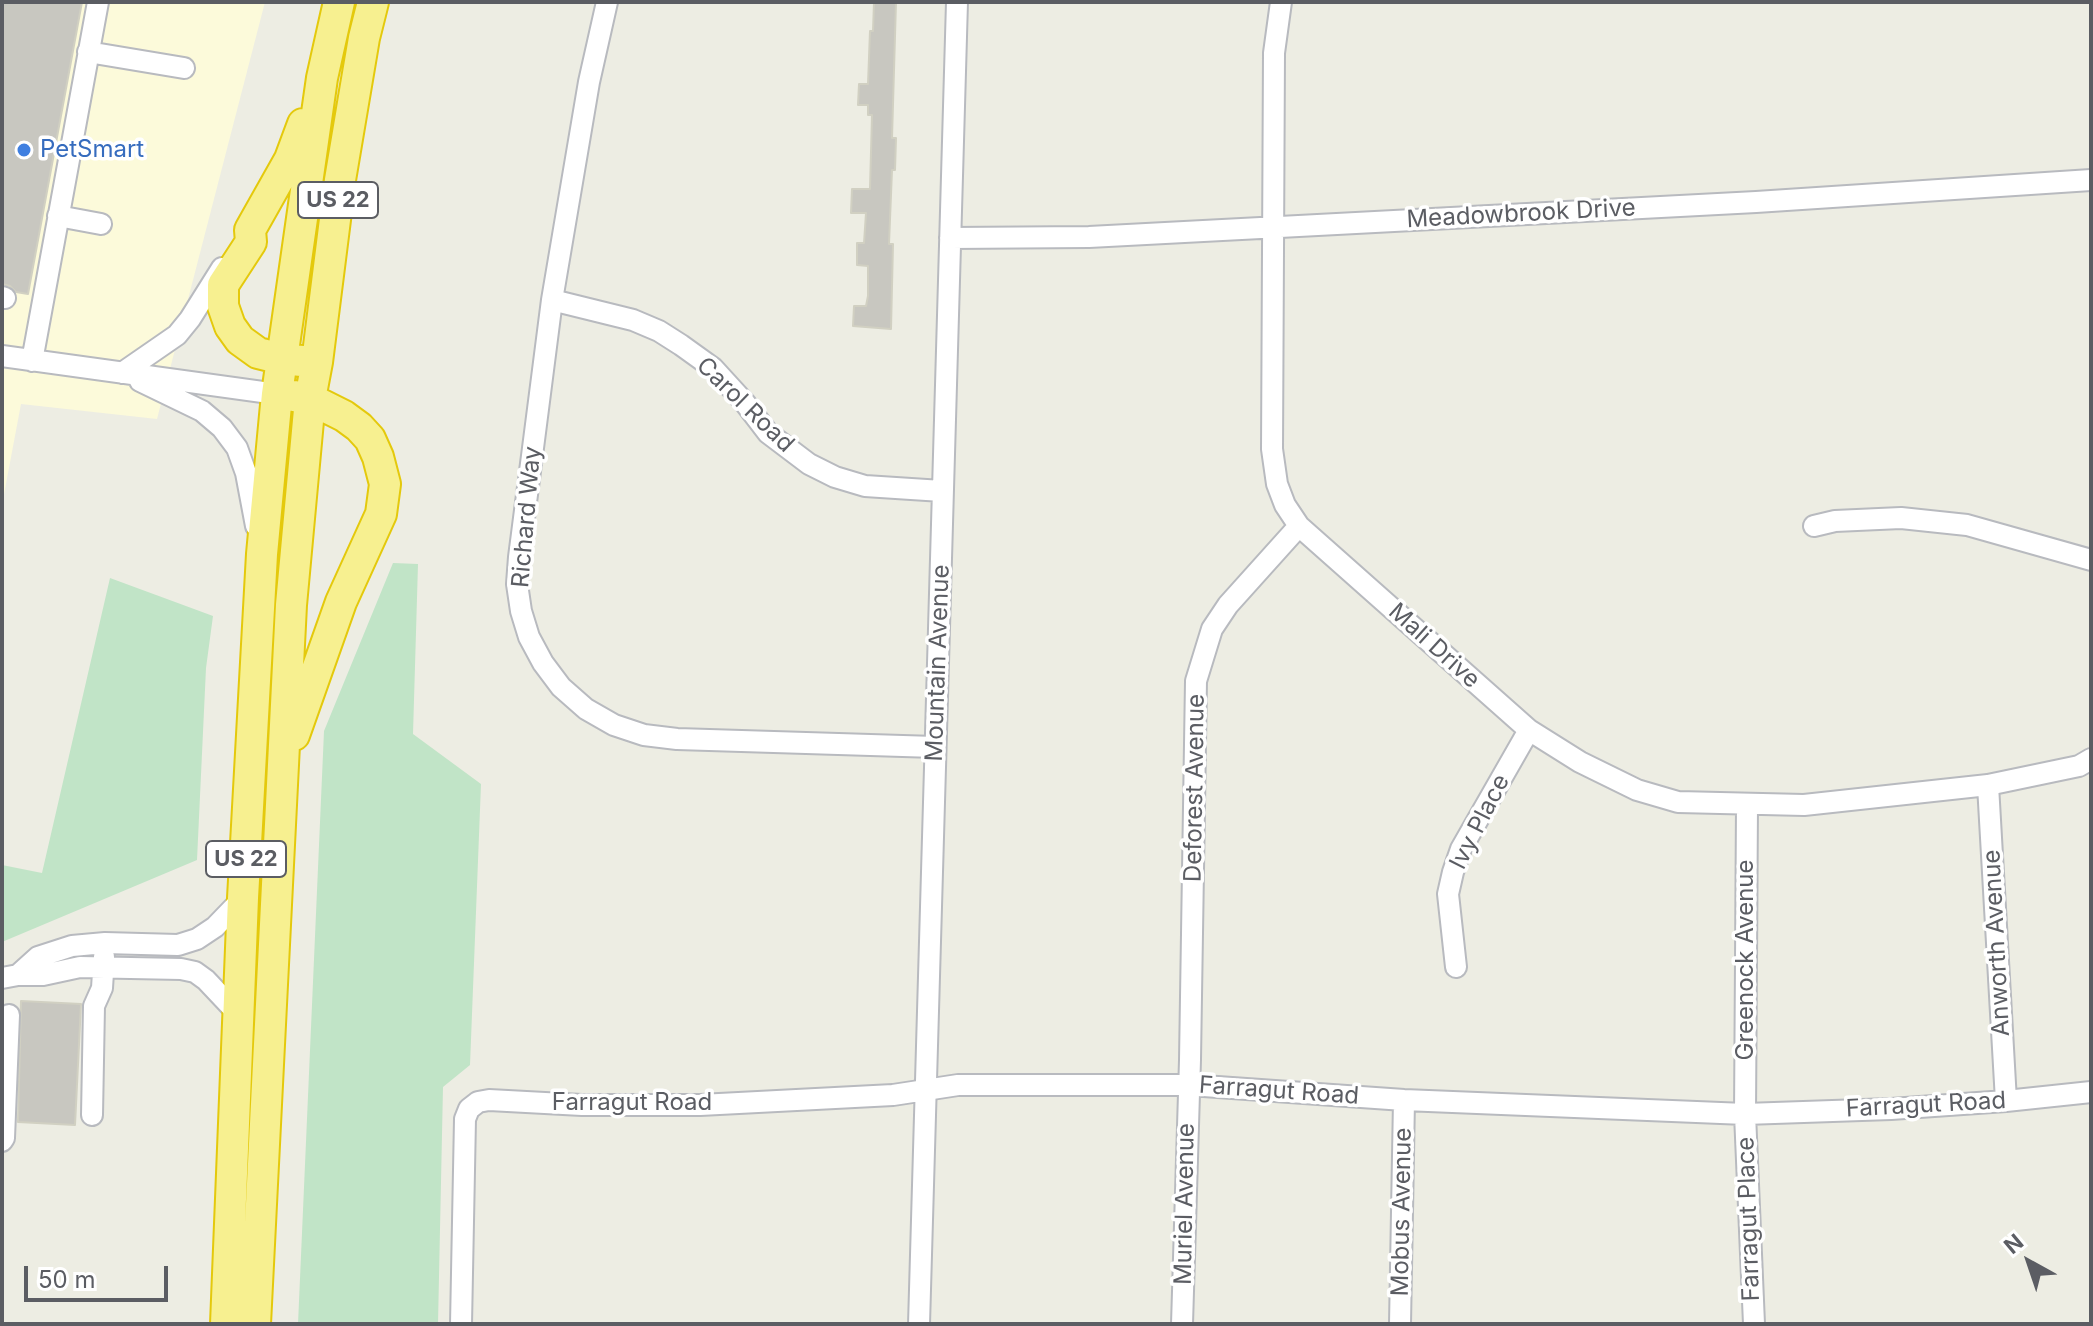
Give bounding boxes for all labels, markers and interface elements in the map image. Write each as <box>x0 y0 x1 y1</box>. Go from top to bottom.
place label: PetSmart <box>40 136 144 164</box>
marker: PetSmart <box>15 141 33 159</box>
road number: US 22 <box>298 182 378 218</box>
street label: Meadowbrook Drive <box>1406 194 1636 234</box>
street label: Carol Road <box>690 351 800 459</box>
street label: Richard Way <box>506 445 548 589</box>
street label: Mountain Avenue <box>920 564 956 762</box>
street label: Mali Drive <box>1382 597 1486 695</box>
street label: Deforest Avenue <box>1179 694 1211 882</box>
street label: Ivy Place <box>1444 770 1516 874</box>
road number: US 22 <box>206 841 286 877</box>
street label: Anworth Avenue <box>1978 849 2016 1037</box>
street label: Greenock Avenue <box>1732 859 1760 1061</box>
street label: Farragut Road <box>1198 1071 1360 1111</box>
street label: Farragut Road <box>1845 1086 2007 1124</box>
street label: Farragut Road <box>552 1089 712 1117</box>
street label: Muriel Avenue <box>1169 1123 1201 1285</box>
street label: Mobus Avenue <box>1386 1127 1418 1297</box>
street label: Farragut Place <box>1732 1136 1766 1302</box>
north arrow <box>1989 1222 2069 1302</box>
text: N <box>1999 1228 2028 1259</box>
scale bar <box>28 1250 172 1300</box>
text: 50 m <box>38 1265 96 1294</box>

